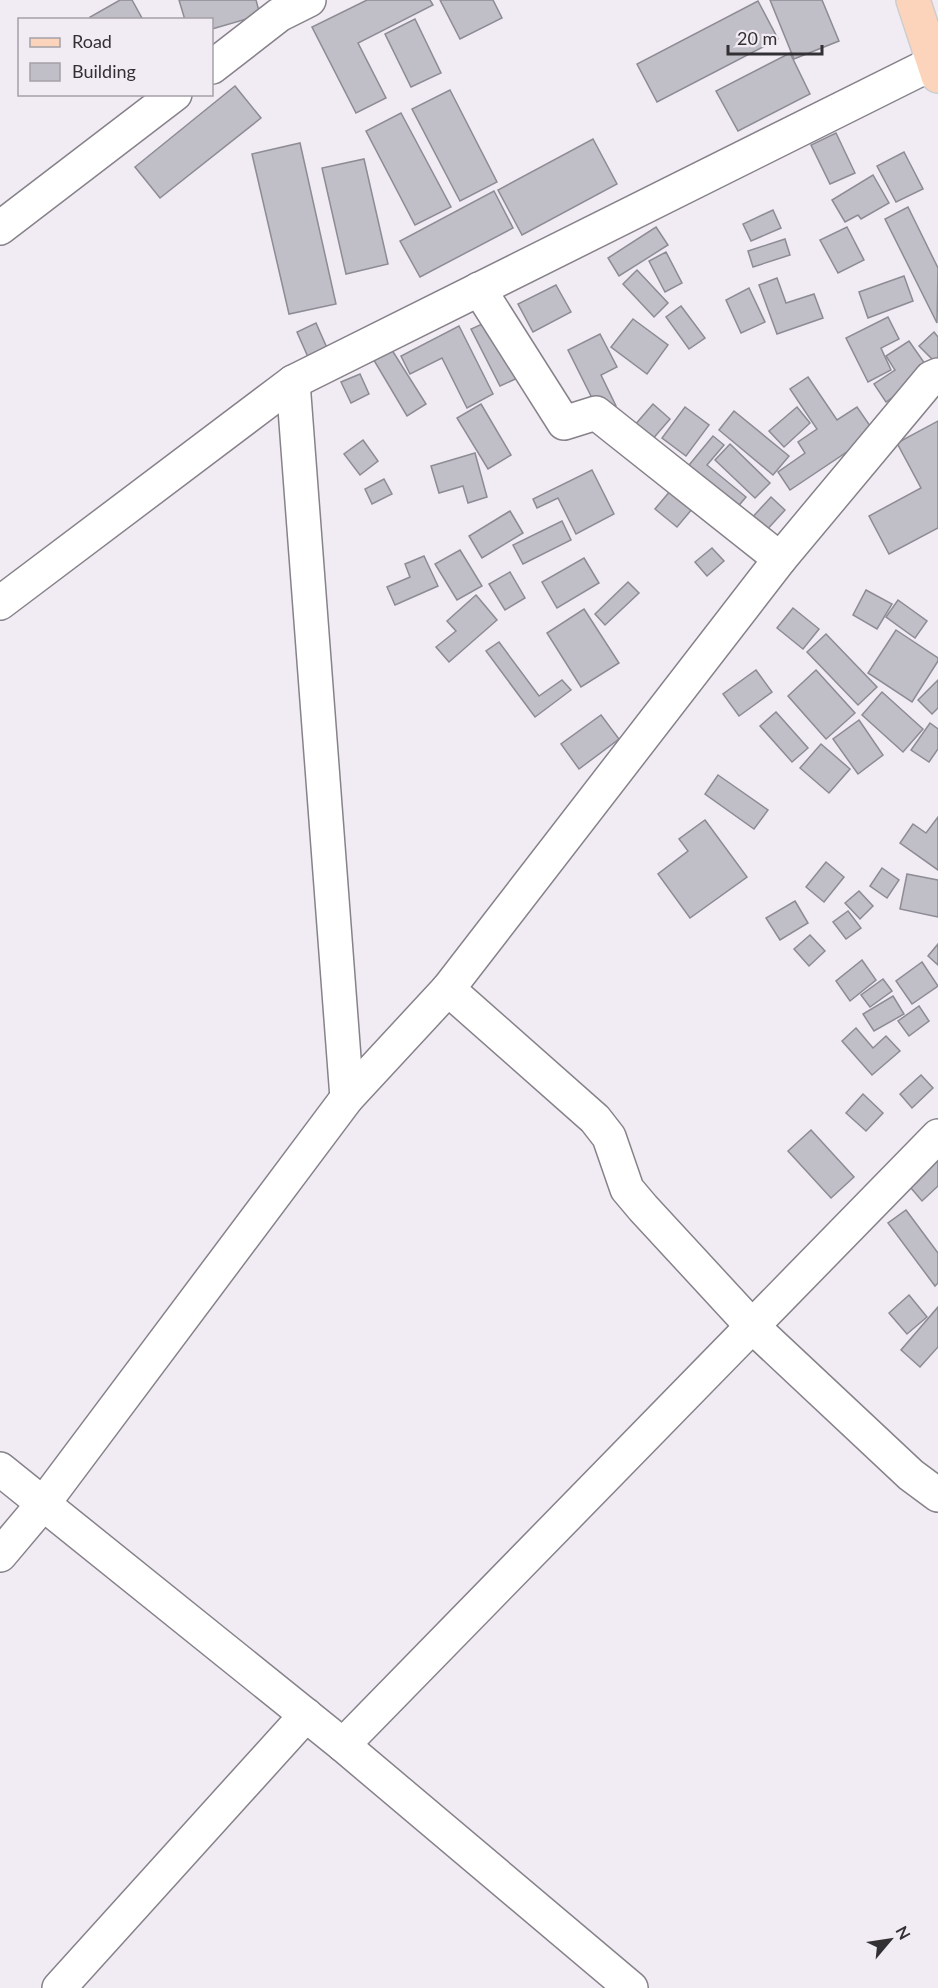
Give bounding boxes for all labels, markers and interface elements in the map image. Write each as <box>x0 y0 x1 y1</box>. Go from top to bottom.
legend <box>18 18 213 96</box>
scale bar <box>728 18 822 56</box>
text: 20 m <box>737 27 777 49</box>
text: Road <box>72 30 112 52</box>
text: Building <box>72 60 136 82</box>
north arrow <box>860 1910 920 1970</box>
text: N <box>892 1922 915 1942</box>

